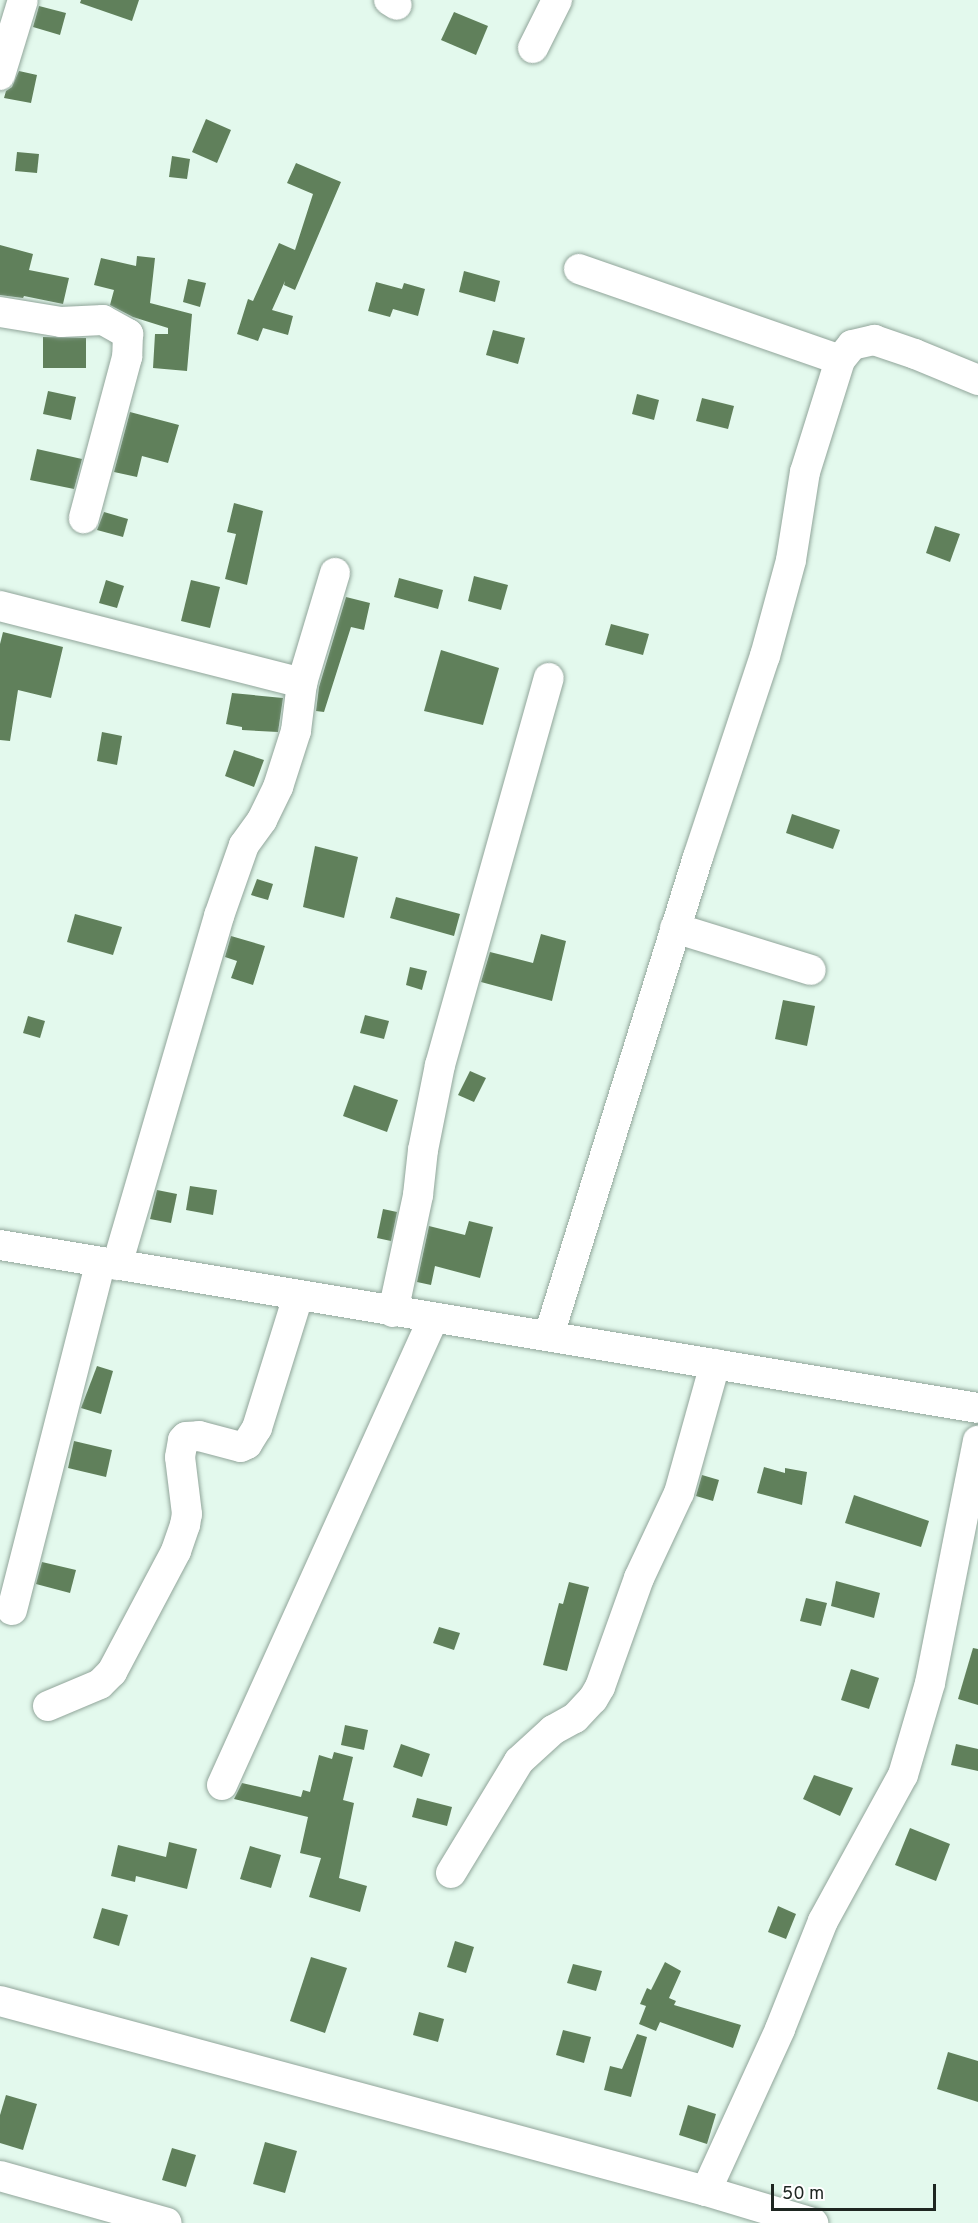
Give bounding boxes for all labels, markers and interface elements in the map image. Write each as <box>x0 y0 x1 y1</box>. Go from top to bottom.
scale bar <box>774 2172 939 2210</box>
text: 50 m <box>782 2183 824 2206</box>

